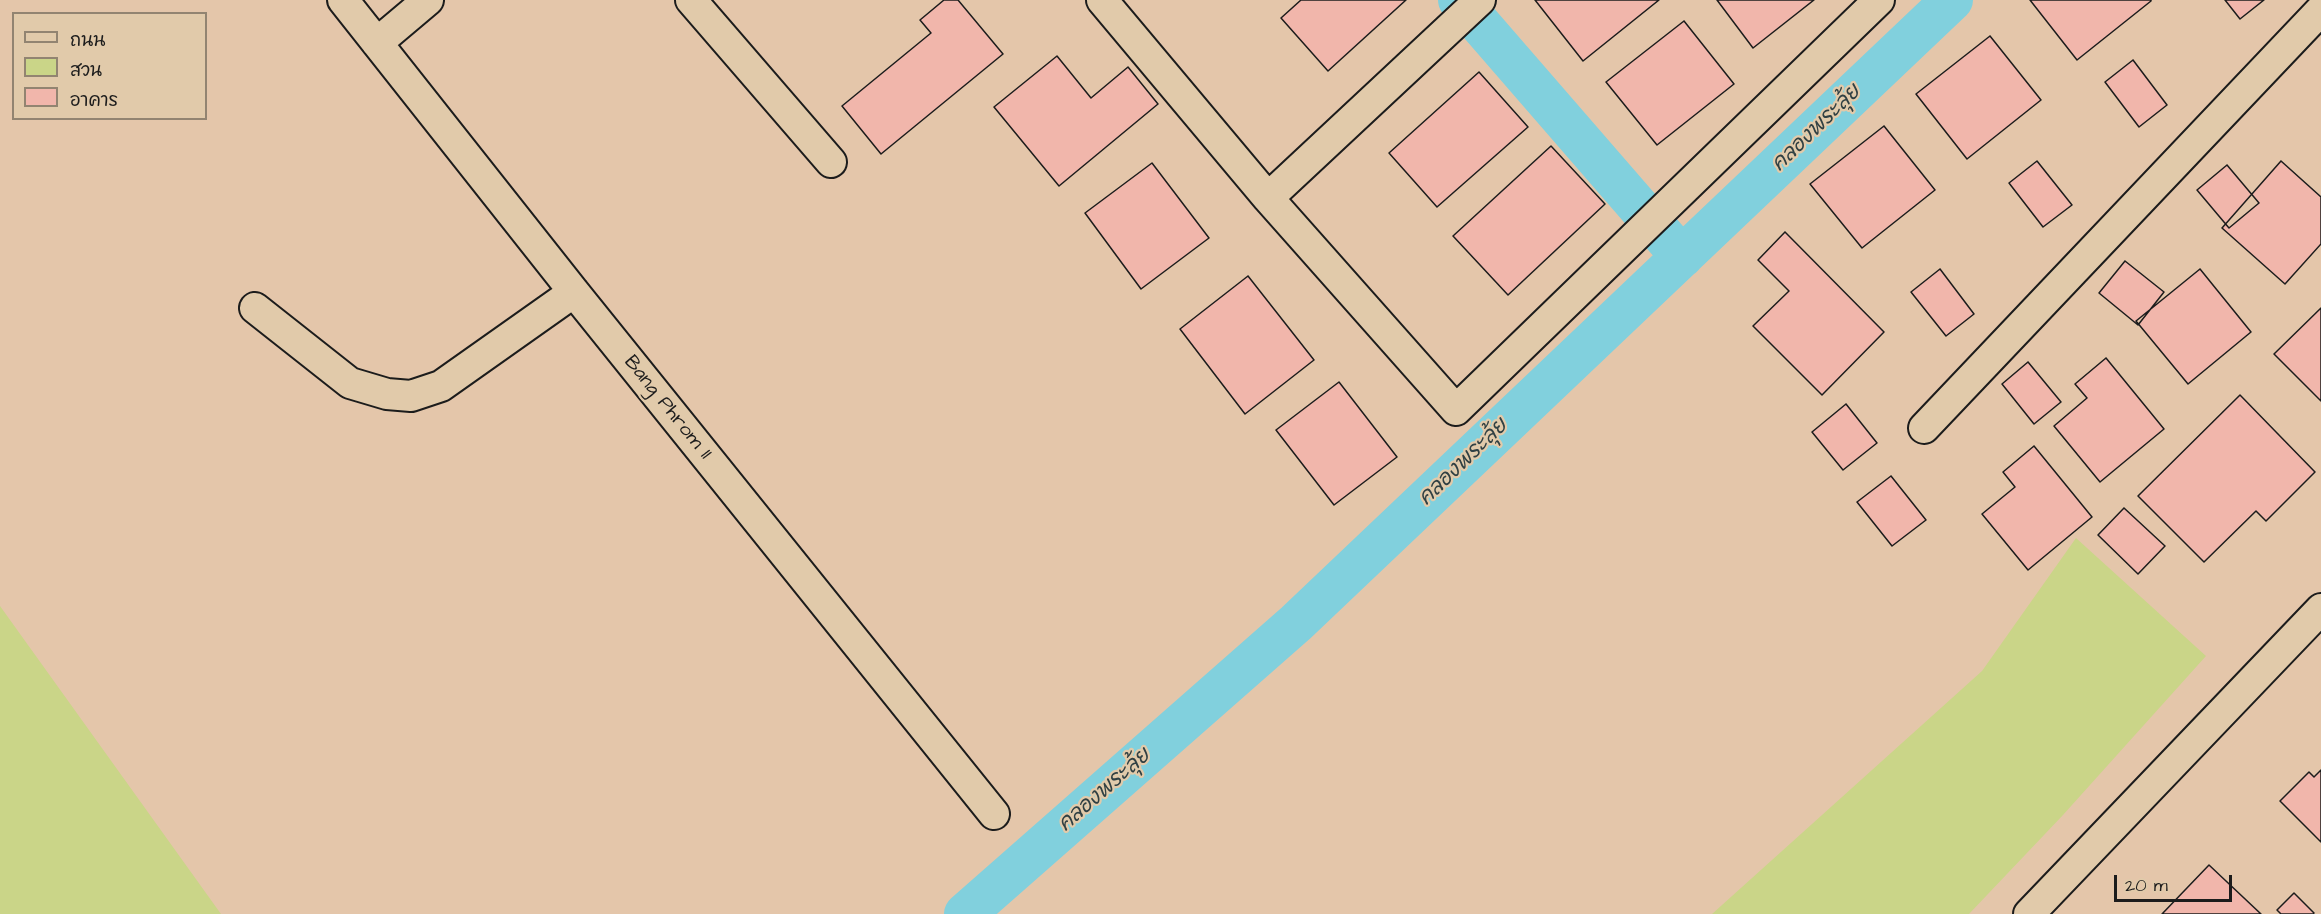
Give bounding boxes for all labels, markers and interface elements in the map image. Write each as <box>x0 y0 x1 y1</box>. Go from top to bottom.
legend <box>12 12 207 120</box>
text: ถนน <box>70 28 105 53</box>
text: สวน <box>70 58 102 83</box>
water label: คลองพระลุ้ย <box>1767 80 1867 178</box>
text: อาคาร <box>70 88 118 113</box>
street label: Bang Phrom 11 <box>618 351 716 465</box>
water label: คลองพระลุ้ย <box>1414 414 1514 512</box>
water label: คลองพระลุ้ย <box>1054 744 1156 838</box>
scale bar <box>2117 863 2236 901</box>
text: 20 m <box>2125 873 2168 898</box>

